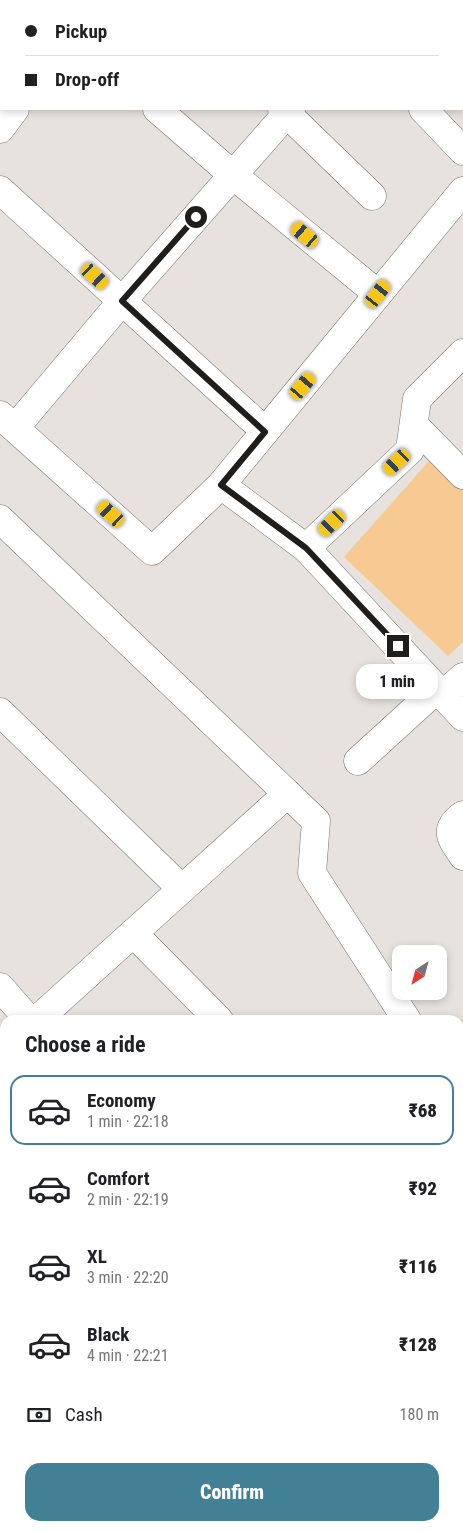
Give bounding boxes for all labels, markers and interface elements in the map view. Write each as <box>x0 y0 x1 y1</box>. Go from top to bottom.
text: Pickup <box>55 20 107 43</box>
text: Drop-off <box>55 68 119 91</box>
route start <box>185 206 207 228</box>
car <box>288 220 321 250</box>
car <box>78 260 111 292</box>
car <box>362 278 393 310</box>
car <box>287 370 318 402</box>
car <box>380 446 413 478</box>
car <box>94 498 127 530</box>
car <box>315 507 348 539</box>
route end <box>387 635 409 657</box>
callout: 1 min <box>357 664 439 698</box>
text: 1 min <box>379 672 415 691</box>
north arrow <box>392 945 448 1000</box>
map controls <box>392 945 447 1000</box>
text: Choose a ride <box>25 1032 146 1057</box>
icon: car <box>27 1088 72 1133</box>
text: Economy <box>87 1089 156 1112</box>
text: ₹68 <box>409 1099 437 1122</box>
text: 1 min · 22:18 <box>87 1112 169 1131</box>
icon: car <box>27 1166 72 1211</box>
text: Comfort <box>87 1167 150 1190</box>
text: ₹92 <box>409 1177 437 1200</box>
text: 2 min · 22:19 <box>87 1190 169 1209</box>
icon: car <box>27 1244 72 1289</box>
text: XL <box>87 1245 107 1268</box>
text: ₹116 <box>399 1255 437 1278</box>
text: 3 min · 22:20 <box>87 1268 169 1287</box>
icon: car <box>27 1322 72 1367</box>
text: Black <box>87 1323 129 1346</box>
text: ₹128 <box>399 1333 437 1356</box>
text: 4 min · 22:21 <box>87 1346 169 1365</box>
icon: cash <box>25 1401 53 1429</box>
text: Cash <box>65 1403 103 1426</box>
text: 180 m <box>400 1405 439 1424</box>
button: Confirm <box>25 1463 439 1521</box>

